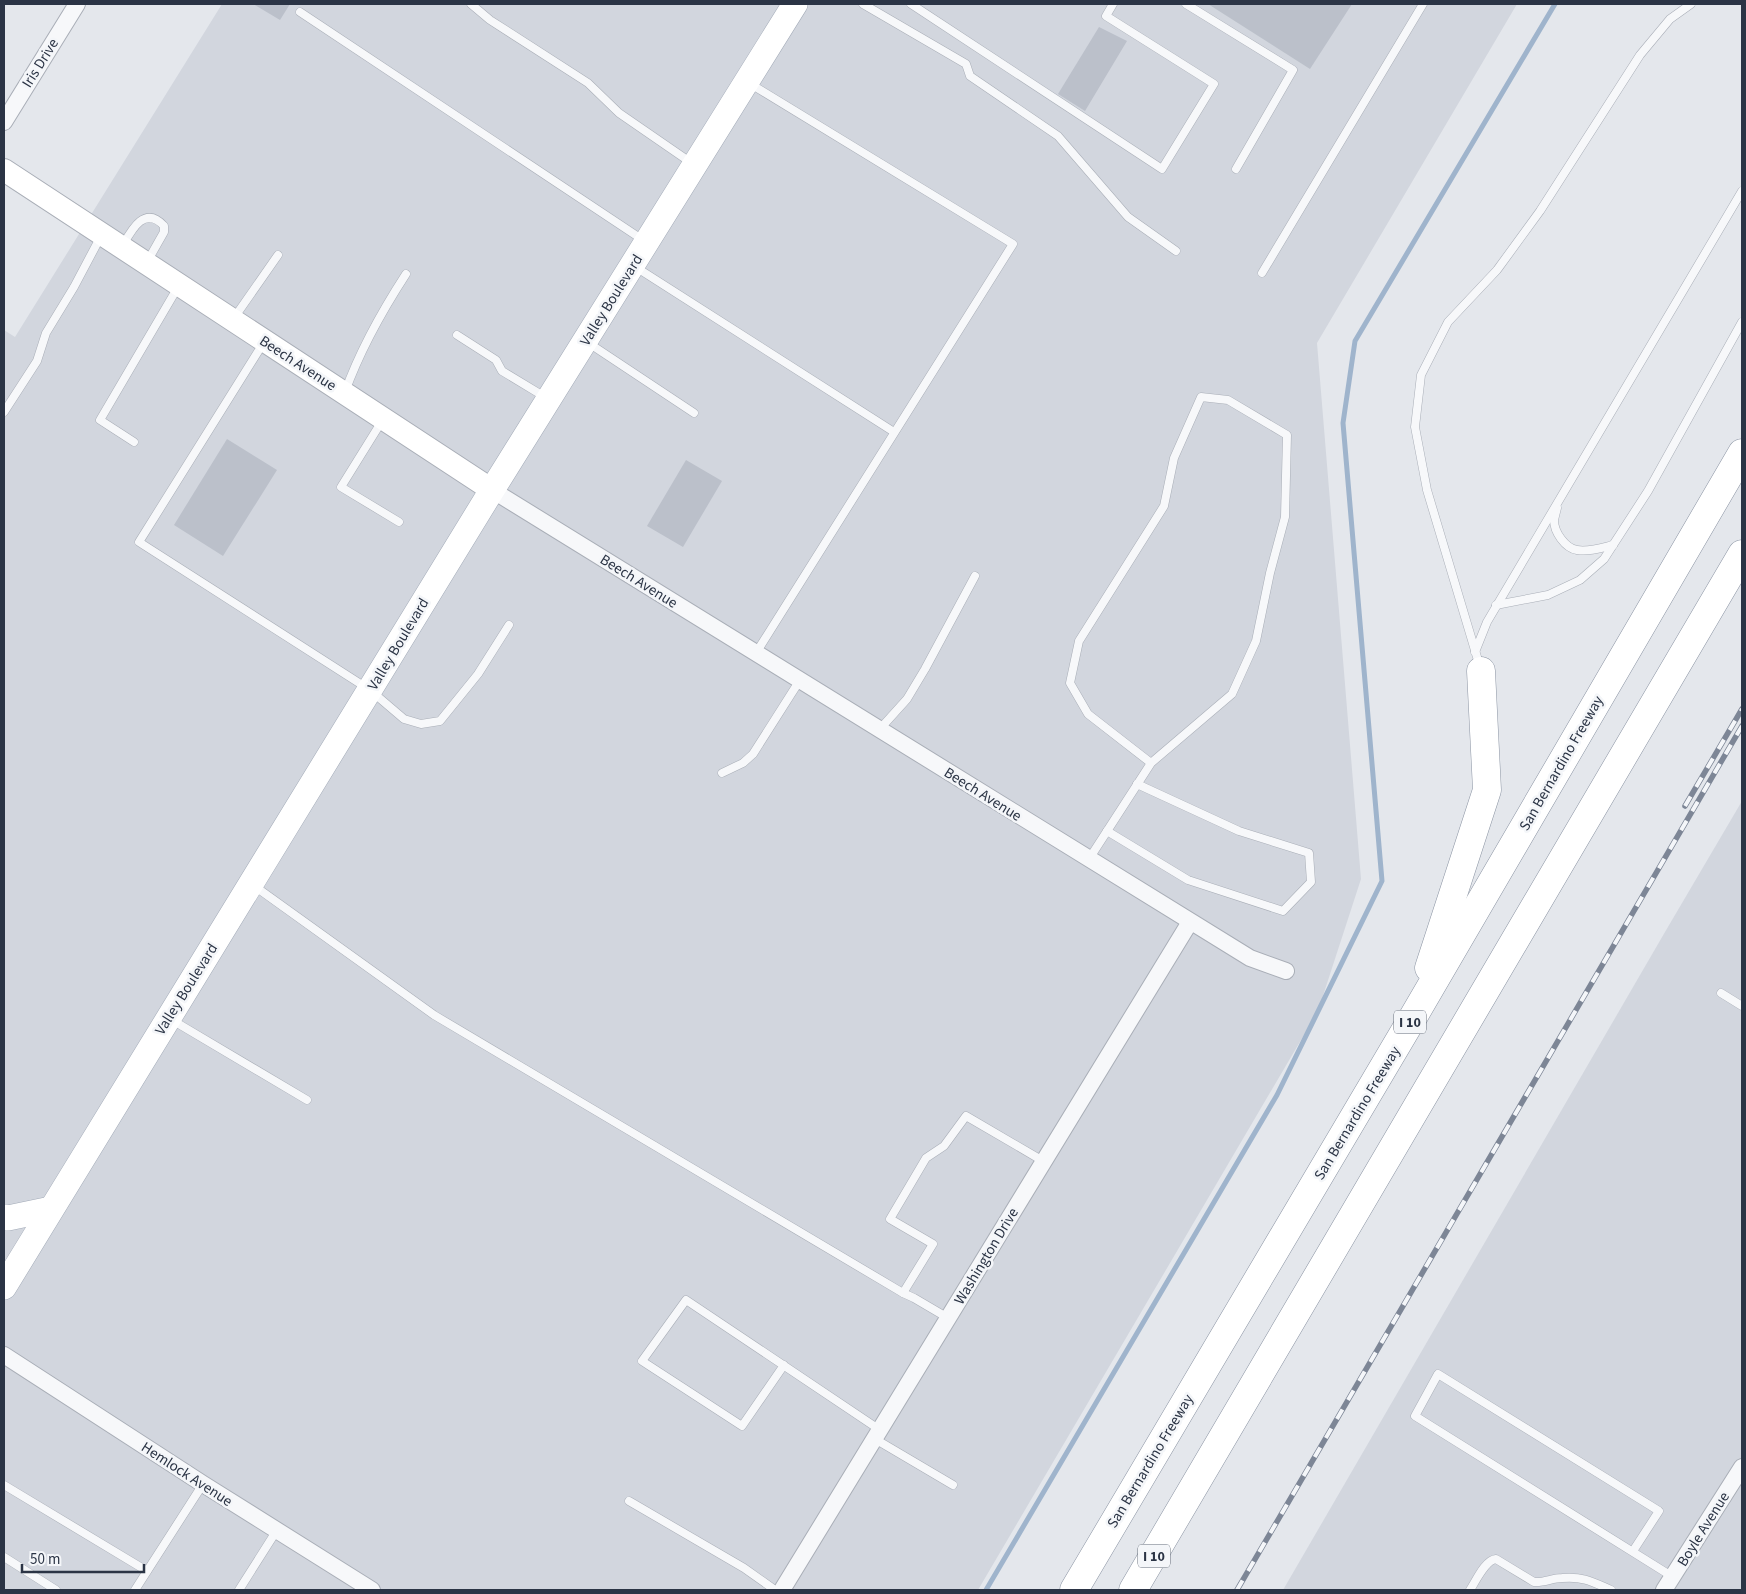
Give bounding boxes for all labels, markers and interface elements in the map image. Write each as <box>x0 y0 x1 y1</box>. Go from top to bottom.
street label: Iris Drive <box>17 35 64 92</box>
street label: Valley Boulevard <box>575 251 648 350</box>
street label: Beech Avenue <box>255 331 340 396</box>
street label: Beech Avenue <box>596 549 682 614</box>
street label: Valley Boulevard <box>363 594 434 694</box>
street label: San Bernardino Freeway <box>1514 692 1609 835</box>
street label: Beech Avenue <box>940 762 1026 827</box>
street label: Valley Boulevard <box>150 940 223 1039</box>
road number: I 10 <box>1394 1010 1426 1034</box>
street label: San Bernardino Freeway <box>1309 1042 1406 1184</box>
street label: Washington Drive <box>949 1204 1024 1309</box>
street label: San Bernardino Freeway <box>1102 1390 1199 1532</box>
street label: Hemlock Avenue <box>137 1437 237 1512</box>
street label: Boyle Avenue <box>1672 1488 1735 1571</box>
scale bar <box>22 1542 145 1574</box>
road number: I 10 <box>1138 1544 1170 1568</box>
text: 50 m <box>30 1549 60 1570</box>

